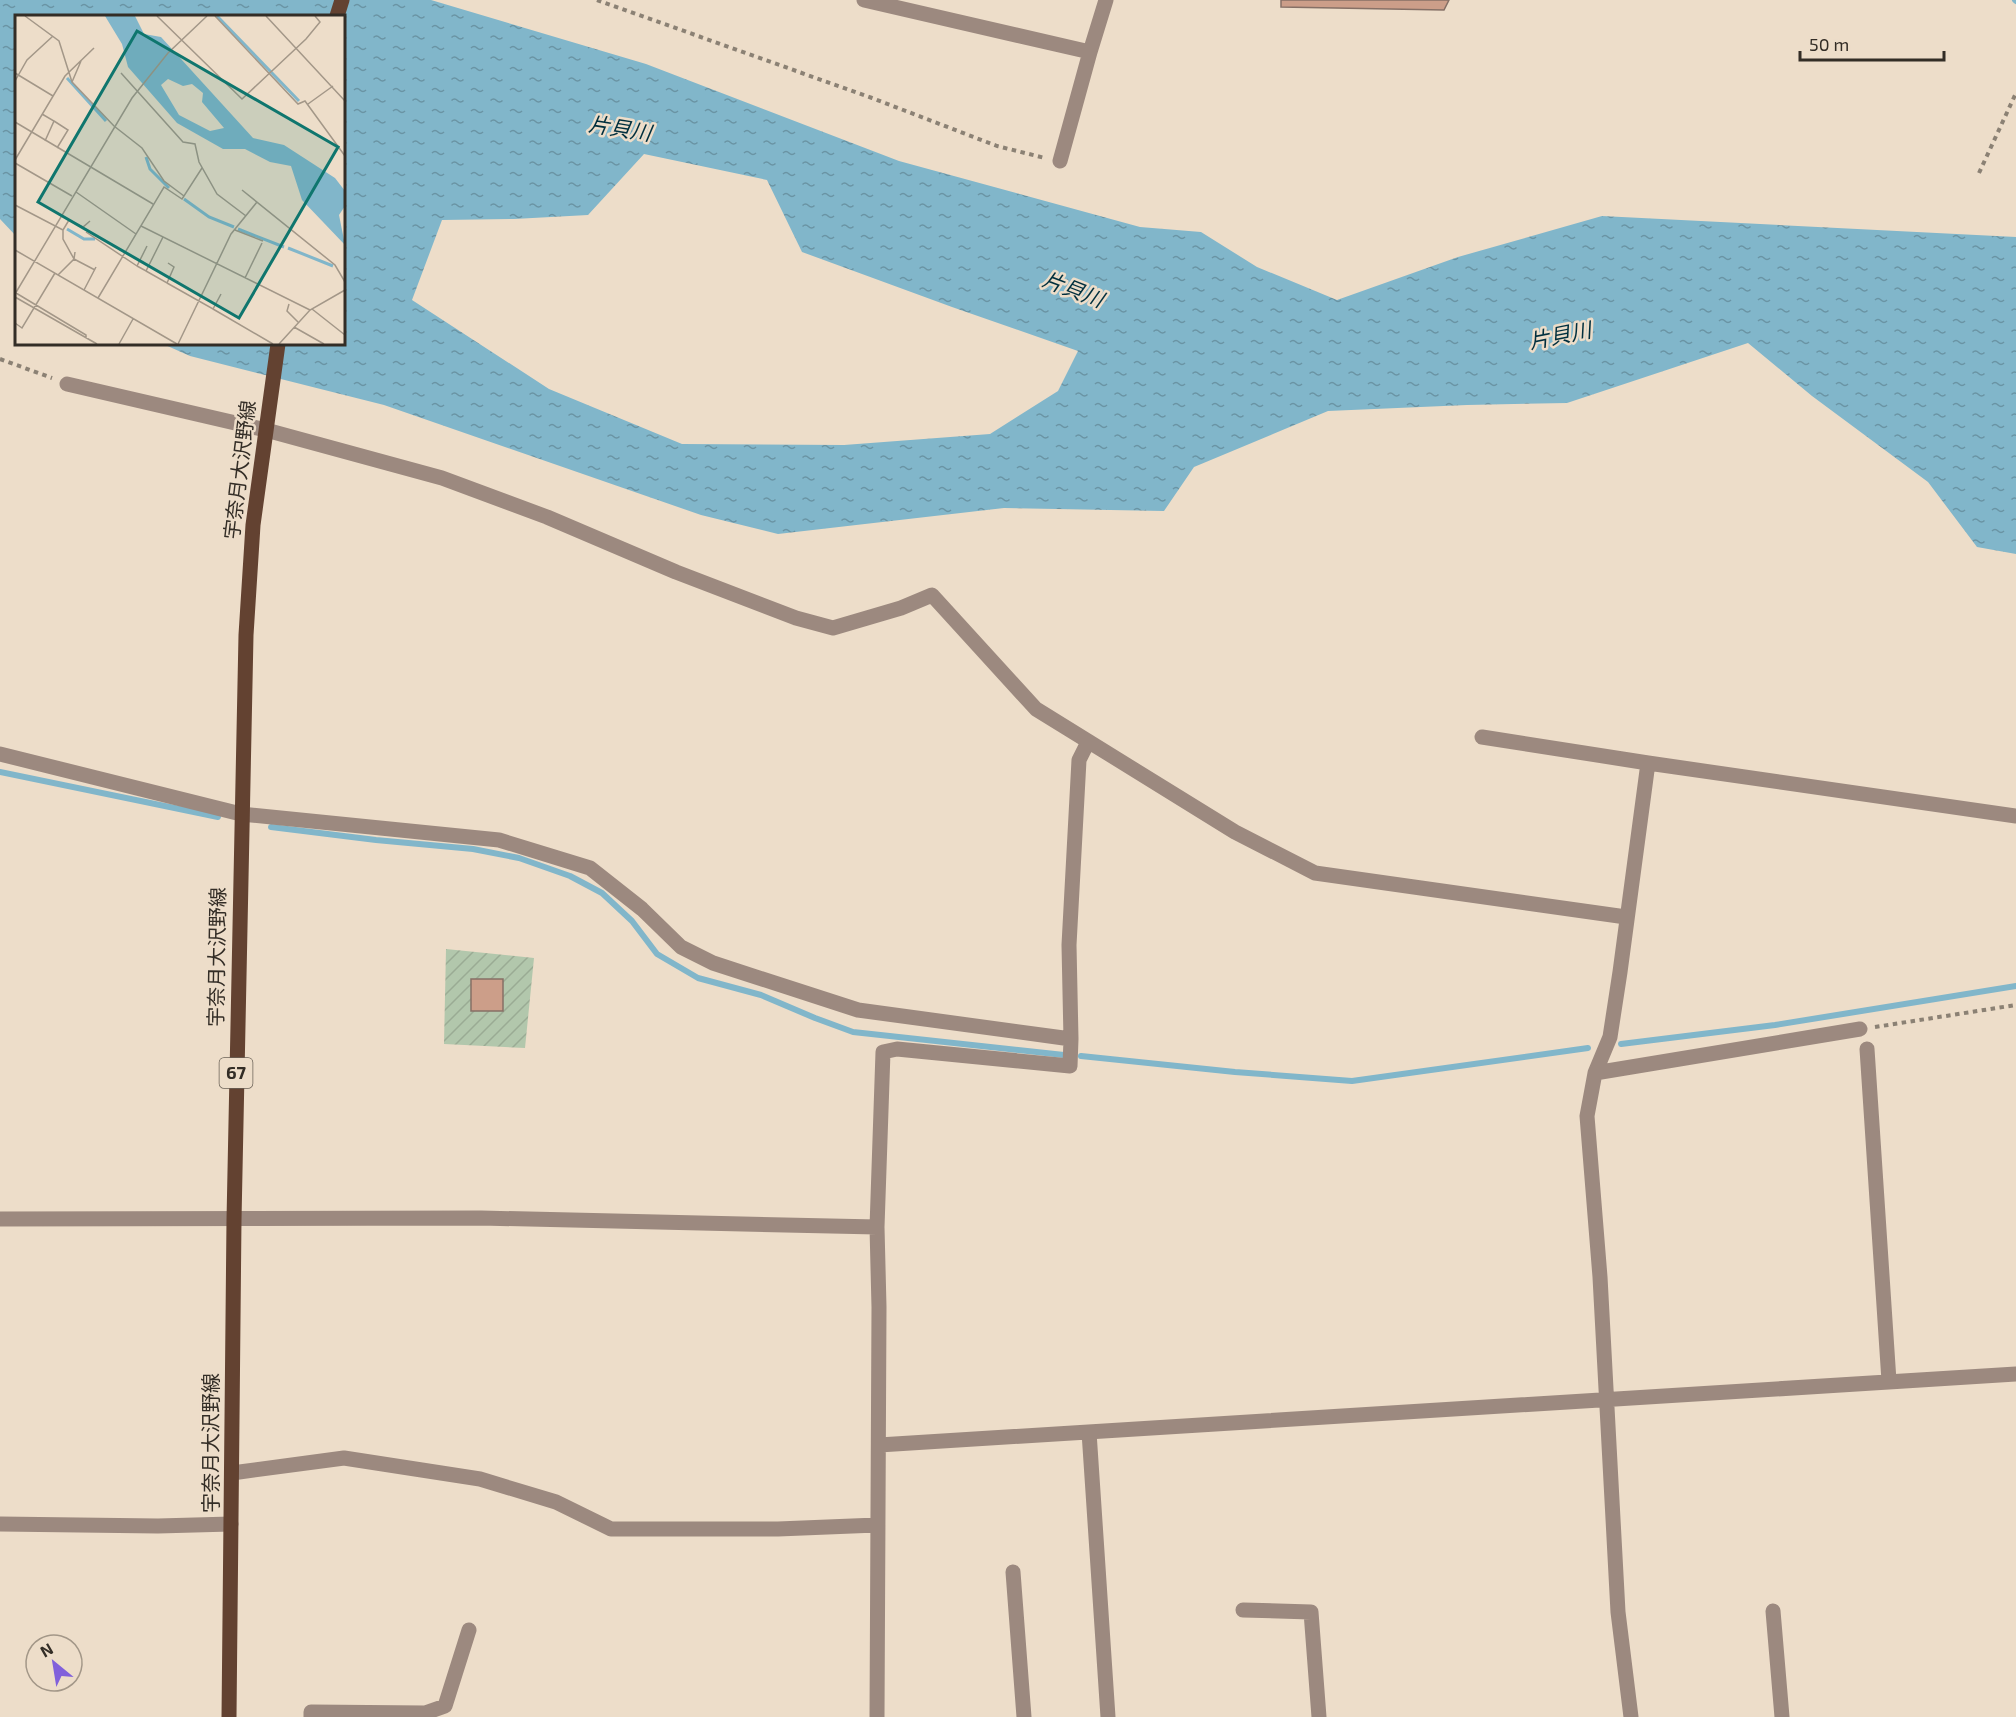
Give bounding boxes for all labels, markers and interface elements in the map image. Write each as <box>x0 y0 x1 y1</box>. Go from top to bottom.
inset map <box>15 15 345 345</box>
scale bar <box>1800 24 1944 62</box>
text: 50 m <box>1809 33 1849 55</box>
water label: 片貝川 <box>587 110 655 145</box>
water label: 片貝川 <box>1040 266 1109 312</box>
water label: 片貝川 <box>1526 316 1595 353</box>
street label: 宇奈月大沢野線 <box>219 399 259 541</box>
street label: 宇奈月大沢野線 <box>203 887 229 1027</box>
road number: 67 <box>220 1058 252 1088</box>
street label: 宇奈月大沢野線 <box>198 1373 222 1513</box>
north arrow <box>24 1633 84 1693</box>
text: N <box>36 1638 56 1661</box>

